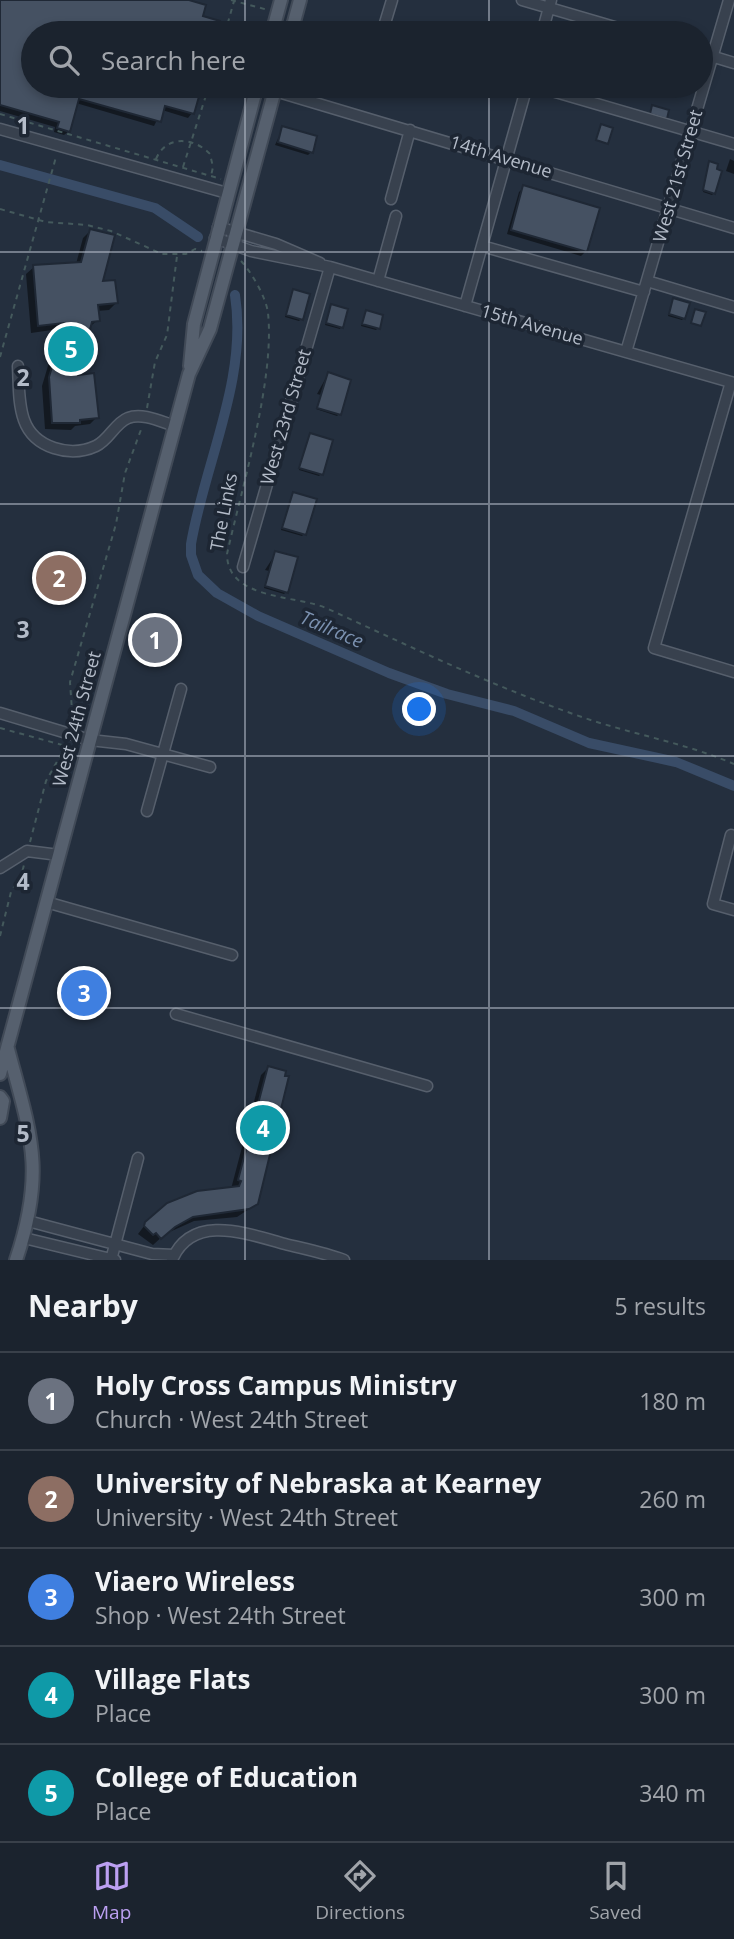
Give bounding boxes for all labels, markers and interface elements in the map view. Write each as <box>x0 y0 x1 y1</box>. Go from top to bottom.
search box <box>21 21 713 98</box>
icon: search <box>45 41 83 79</box>
text: Search here <box>101 42 246 78</box>
street label: West 21st Street <box>647 107 707 245</box>
text: 1 <box>16 109 30 141</box>
street label: 14th Avenue <box>447 129 555 183</box>
street label: 15th Avenue <box>478 298 586 350</box>
pin: 5 <box>48 323 94 375</box>
street label: West 23rd Street <box>254 346 316 487</box>
text: 2 <box>16 361 30 393</box>
street label: The Links <box>204 471 242 553</box>
pin: 2 <box>36 552 82 604</box>
water label: Tailrace <box>296 604 368 654</box>
text: 3 <box>16 613 30 645</box>
pin: 1 <box>132 614 178 666</box>
street label: West 24th Street <box>46 648 106 789</box>
your location <box>402 692 436 726</box>
text: 4 <box>16 865 30 897</box>
pin: 3 <box>61 967 107 1019</box>
pin: 4 <box>240 1102 286 1154</box>
text: 5 <box>16 1117 30 1149</box>
text: Nearby <box>28 1285 138 1326</box>
text: 5 results <box>615 1290 706 1322</box>
text: Holy Cross Campus Ministry <box>95 1367 457 1403</box>
text: 1 <box>44 1385 58 1417</box>
text: 180 m <box>639 1385 706 1417</box>
text: Church · West 24th Street <box>95 1403 368 1435</box>
text: University of Nebraska at Kearney <box>95 1465 541 1501</box>
text: 2 <box>44 1483 58 1515</box>
text: 260 m <box>639 1483 706 1515</box>
text: University · West 24th Street <box>95 1501 398 1533</box>
text: Viaero Wireless <box>95 1563 295 1599</box>
text: 3 <box>44 1581 58 1613</box>
text: 300 m <box>639 1581 706 1613</box>
text: Shop · West 24th Street <box>95 1599 346 1631</box>
text: Village Flats <box>95 1661 250 1697</box>
text: 4 <box>44 1679 58 1711</box>
text: 300 m <box>639 1679 706 1711</box>
text: Place <box>95 1697 151 1729</box>
text: College of Education <box>95 1759 358 1795</box>
text: 5 <box>44 1777 58 1809</box>
text: 340 m <box>639 1777 706 1809</box>
text: Place <box>95 1795 151 1827</box>
tab: Map <box>92 1857 131 1925</box>
tab: Directions <box>315 1857 405 1925</box>
tab: Saved <box>589 1857 642 1925</box>

